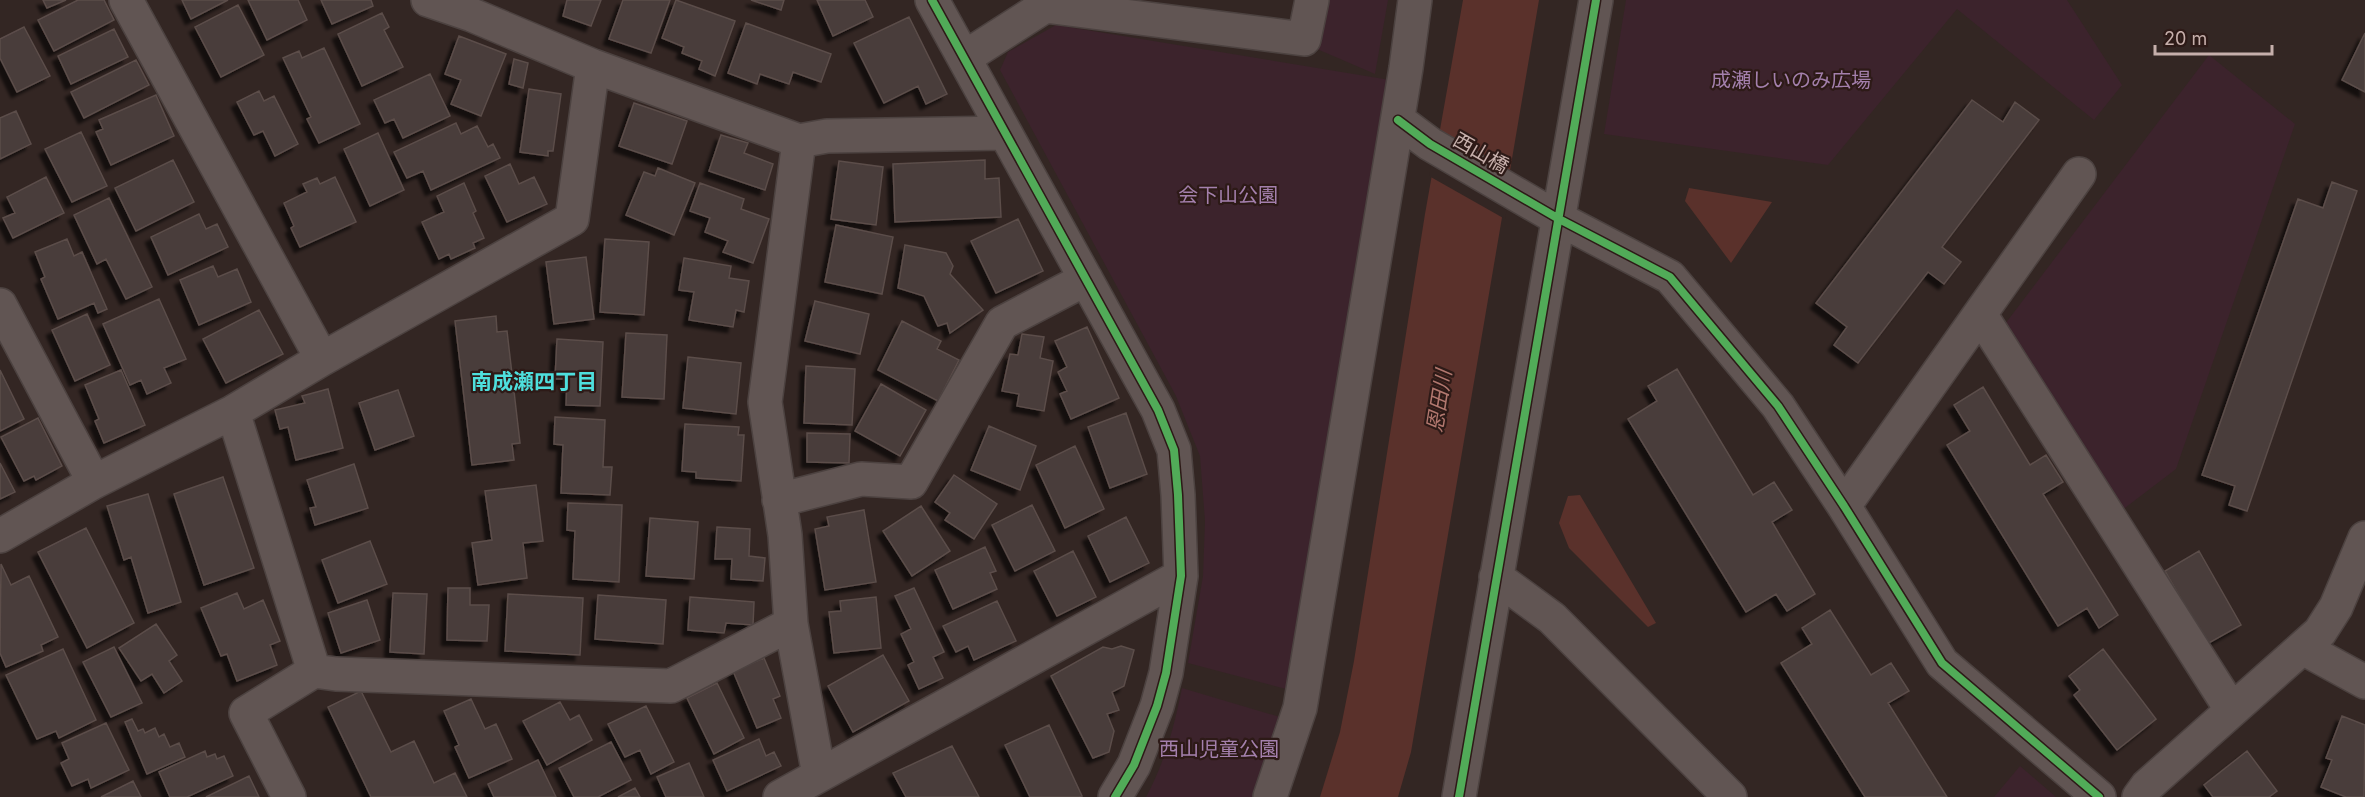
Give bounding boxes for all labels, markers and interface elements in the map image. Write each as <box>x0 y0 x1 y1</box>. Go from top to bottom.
scale bar <box>2155 18 2272 56</box>
text: 20 m <box>2164 28 2207 49</box>
park label: 成瀬しいのみ広場 <box>1711 68 1871 92</box>
street label: 西山橋 <box>1449 128 1513 178</box>
park label: 会下山公園 <box>1178 183 1278 207</box>
water label: 恩田川 <box>1422 366 1457 434</box>
district label: 南成瀬四丁目 <box>471 369 597 394</box>
park label: 西山児童公園 <box>1159 737 1279 761</box>

